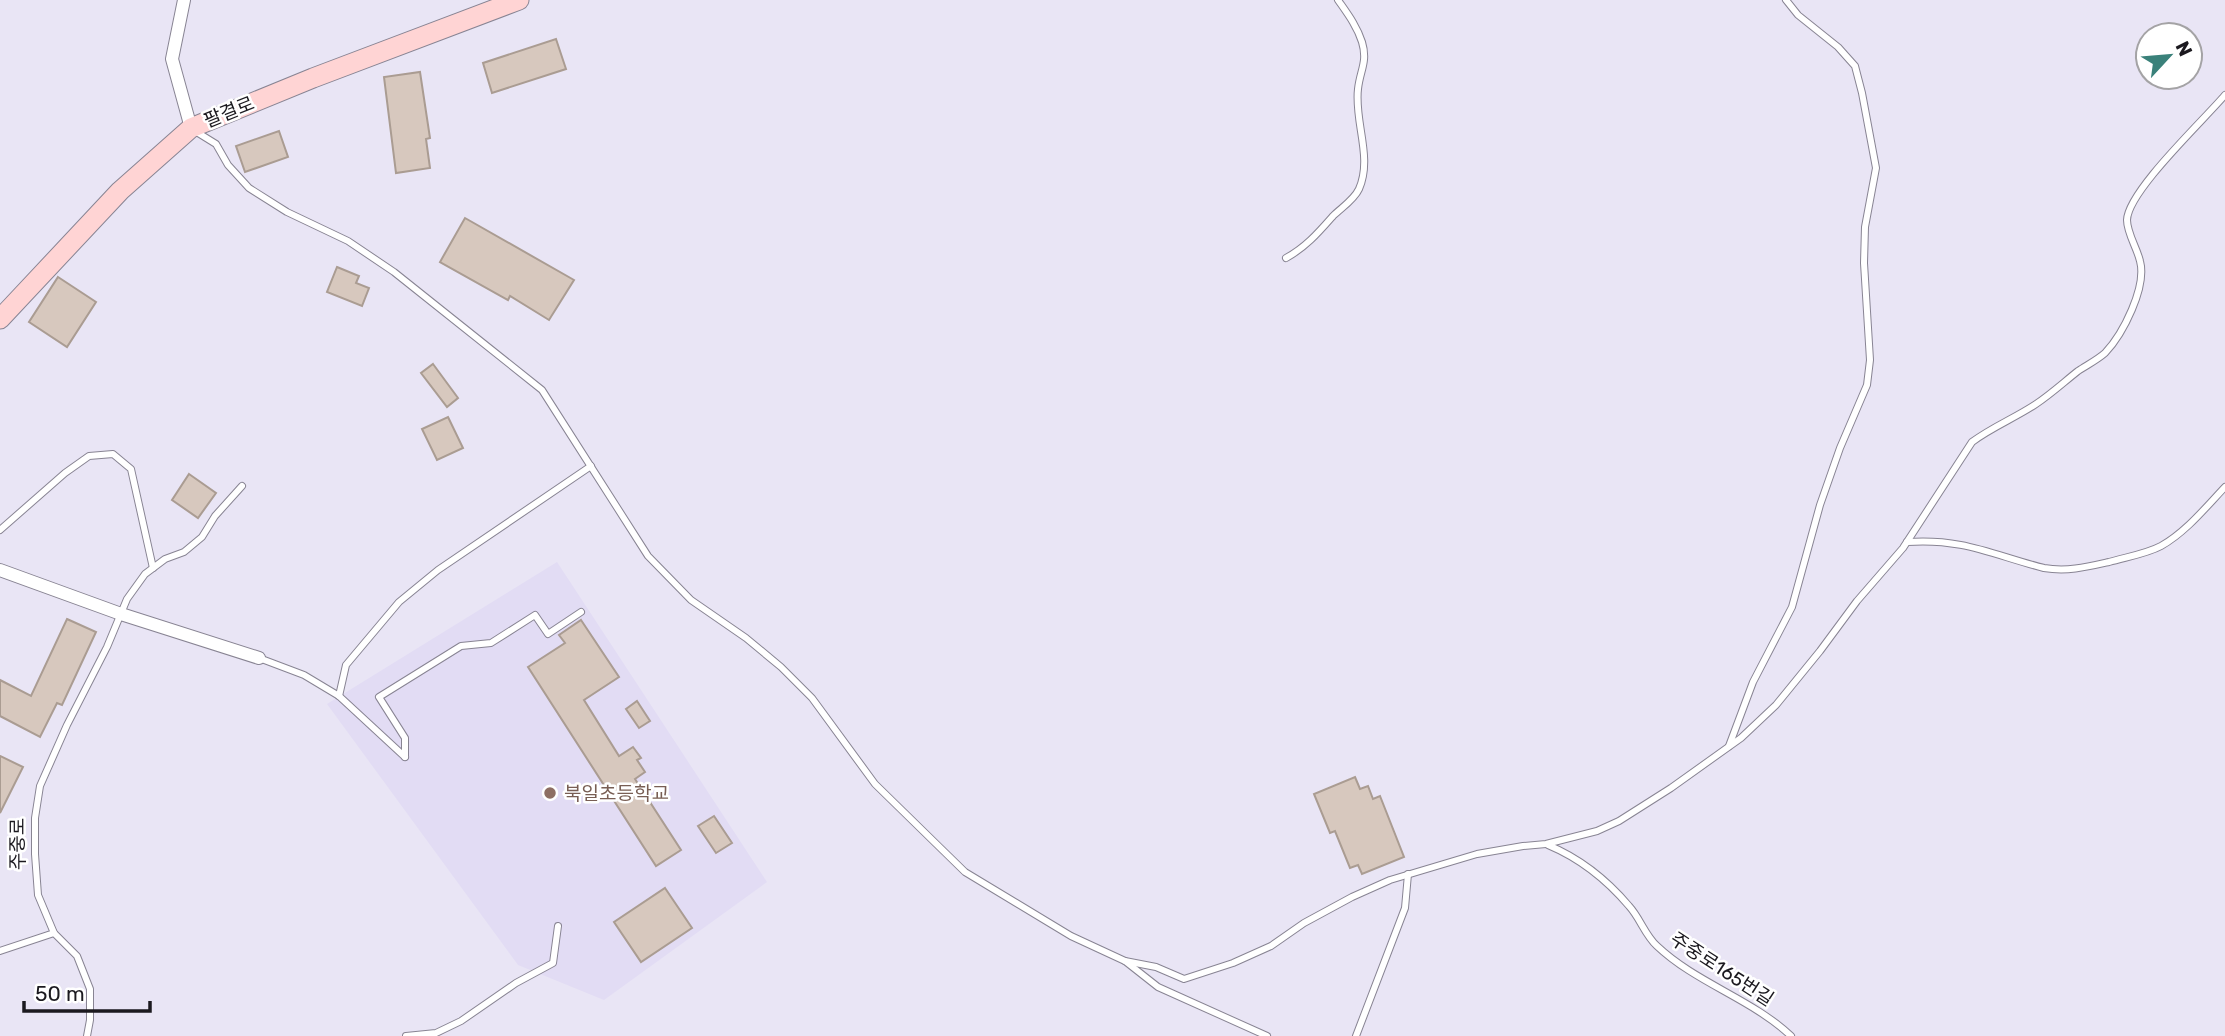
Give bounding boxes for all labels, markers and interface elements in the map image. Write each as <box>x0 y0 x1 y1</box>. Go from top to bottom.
north arrow <box>2134 21 2204 91</box>
text: N <box>2170 38 2197 60</box>
street label: 팔결로 <box>200 92 258 132</box>
place label: 북일초등학교 <box>564 782 669 805</box>
marker: 북일초등학교 <box>542 785 558 801</box>
street label: 주중로 <box>6 818 29 870</box>
street label: 주중로165번길 <box>1666 927 1778 1011</box>
scale bar <box>24 970 150 1014</box>
text: 50 m <box>35 981 85 1006</box>

